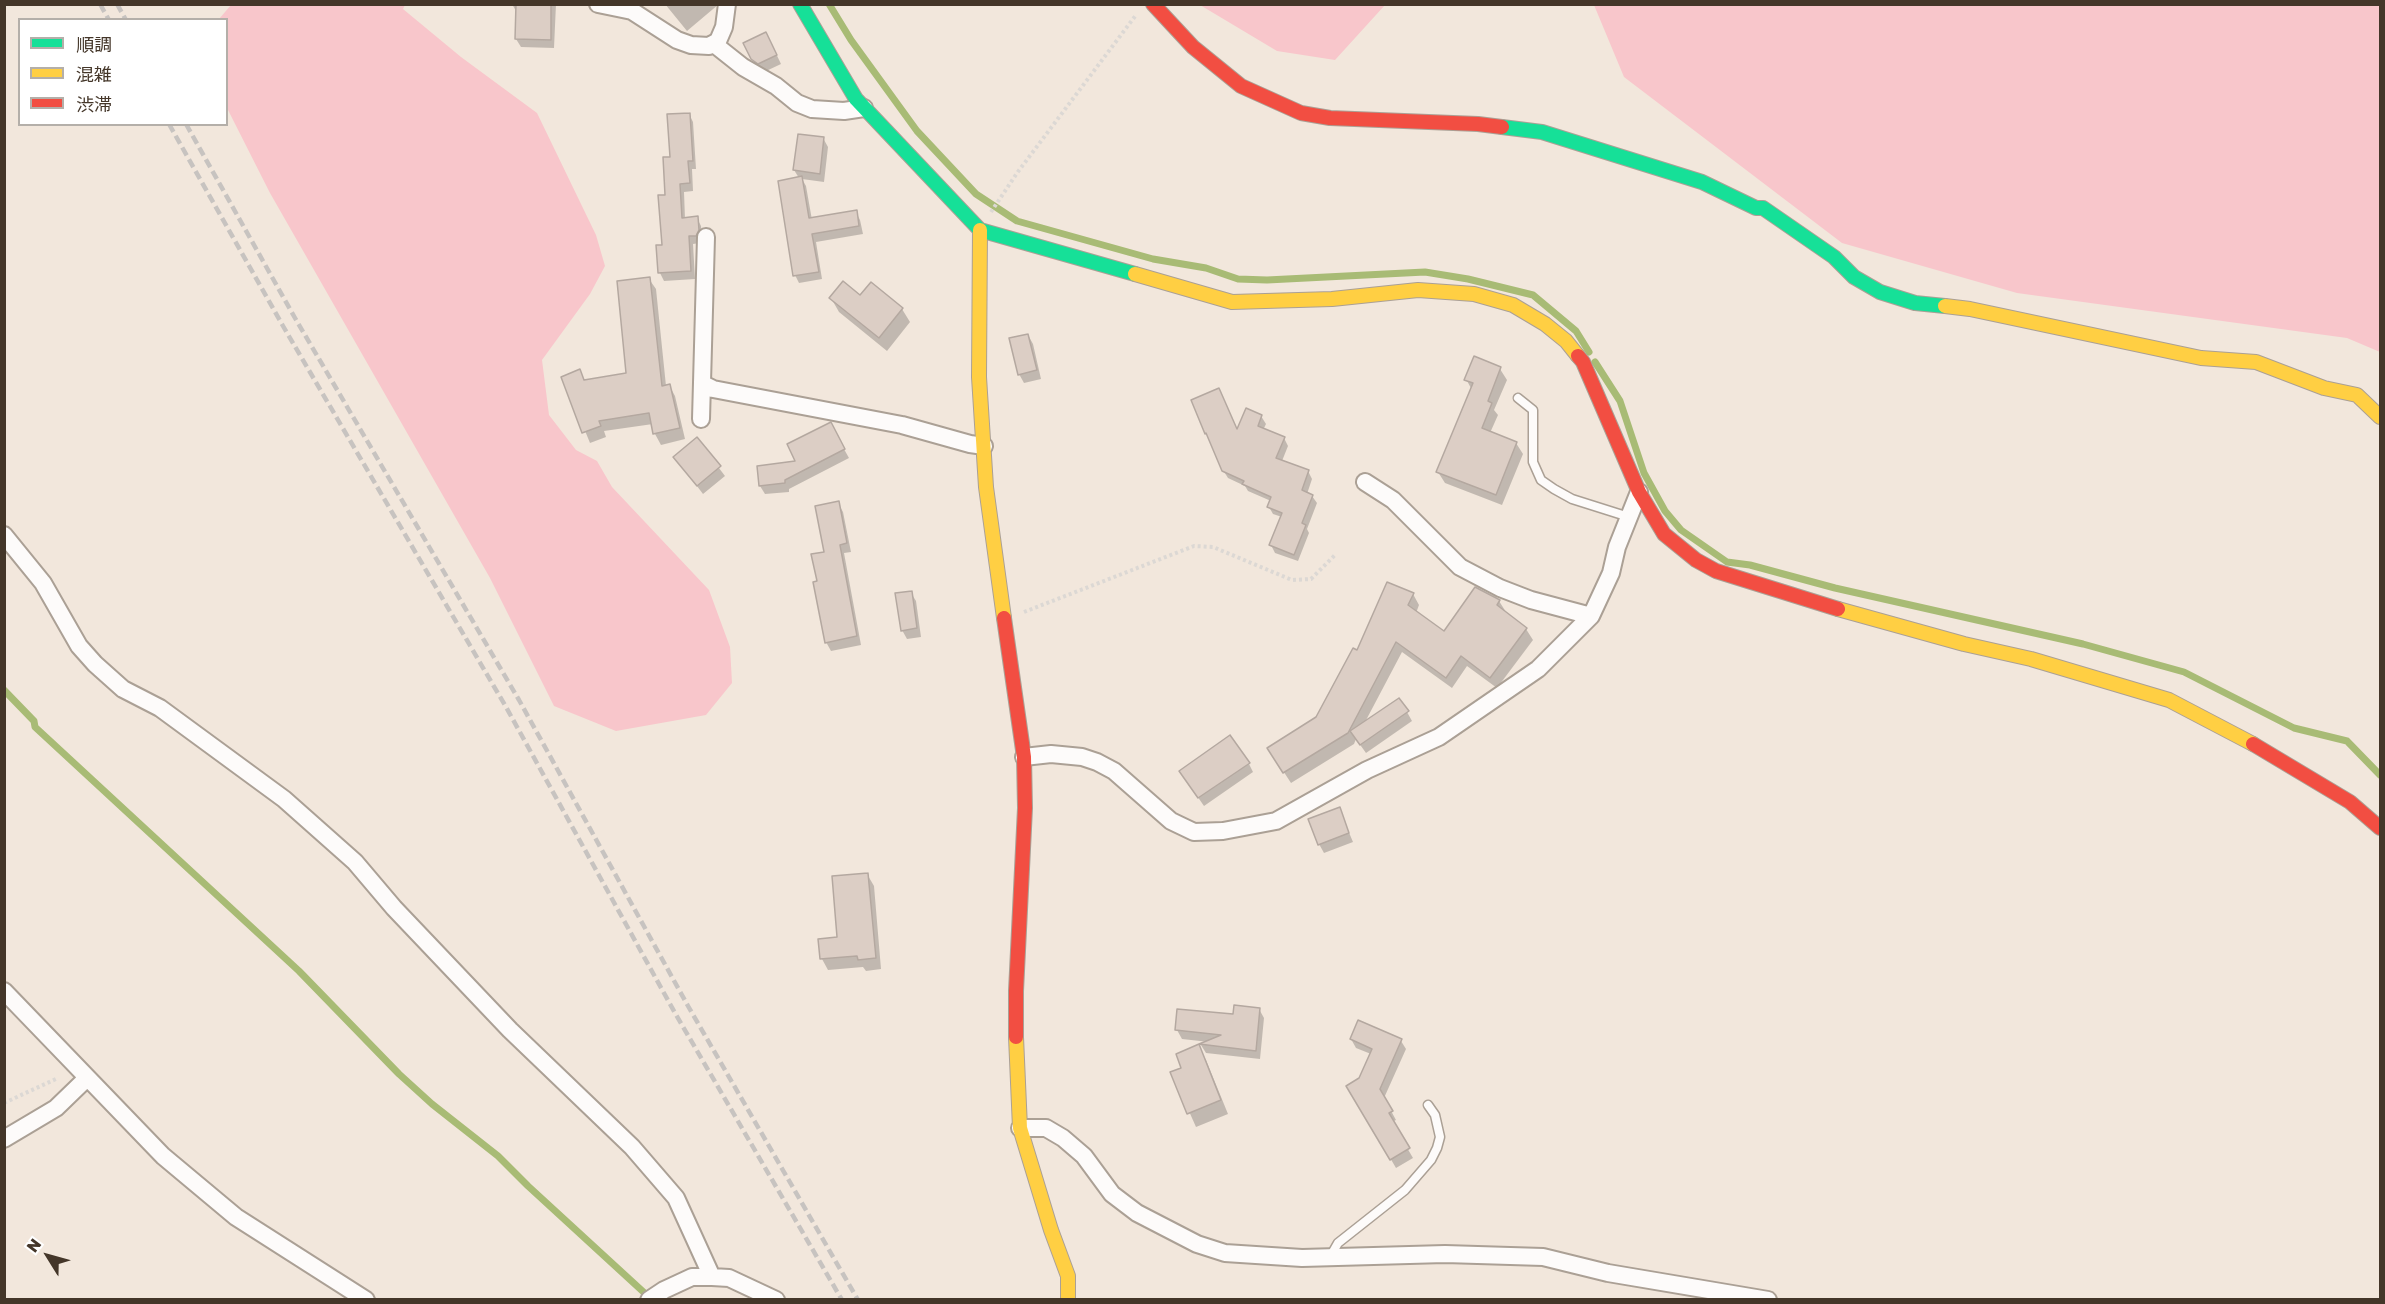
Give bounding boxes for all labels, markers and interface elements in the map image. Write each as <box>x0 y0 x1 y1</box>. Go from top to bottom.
legend <box>18 18 228 126</box>
text: 順調 <box>76 33 112 55</box>
text: 混雑 <box>76 63 112 85</box>
text: 渋滞 <box>76 93 112 115</box>
north arrow <box>18 1226 78 1286</box>
text: N <box>22 1234 45 1256</box>

